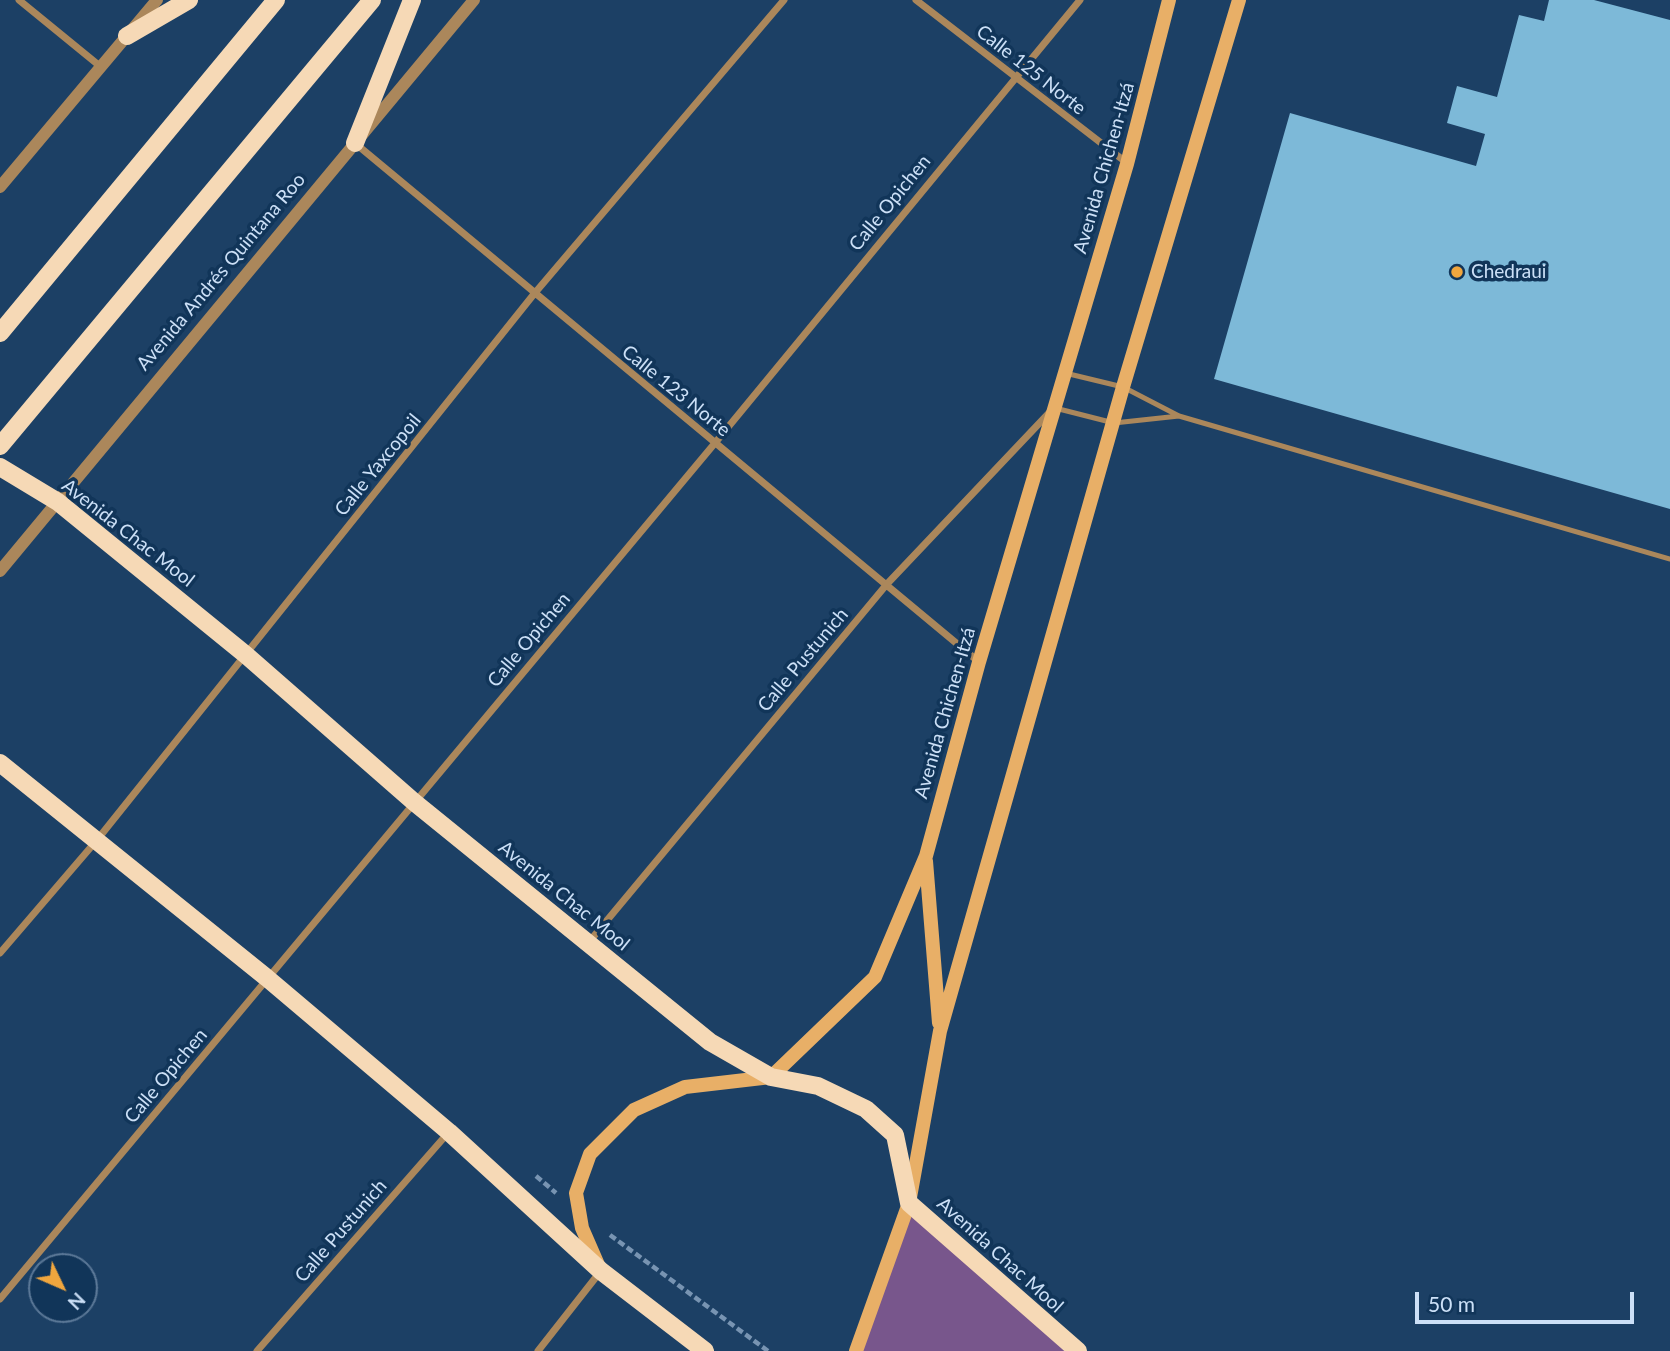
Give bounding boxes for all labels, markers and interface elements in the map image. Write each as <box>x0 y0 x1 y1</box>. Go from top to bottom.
street label: Calle 125 Norte <box>972 20 1090 120</box>
street label: Avenida Chichen-Itzá <box>1069 80 1139 256</box>
street label: Calle Opichen <box>844 151 936 255</box>
street label: Avenida Andrés Quintana Roo <box>132 169 310 375</box>
place label: Chedraui <box>1471 261 1546 283</box>
marker: Chedraui <box>1449 264 1465 280</box>
street label: Calle 123 Norte <box>617 340 735 442</box>
street label: Calle Yaxcopoil <box>330 410 426 520</box>
street label: Avenida Chac Mool <box>57 474 199 592</box>
street label: Calle Opichen <box>483 588 575 692</box>
street label: Calle Pustunich <box>753 603 853 717</box>
street label: Avenida Chichen-Itzá <box>910 625 980 801</box>
street label: Avenida Chac Mool <box>494 836 634 956</box>
street label: Calle Opichen <box>120 1024 212 1128</box>
street label: Calle Pustunich <box>290 1175 392 1287</box>
street label: Avenida Chac Mool <box>932 1192 1068 1318</box>
north arrow <box>28 1253 98 1323</box>
scale bar <box>1418 1278 1637 1322</box>
text: N <box>64 1288 90 1315</box>
text: 50 m <box>1428 1291 1475 1316</box>

